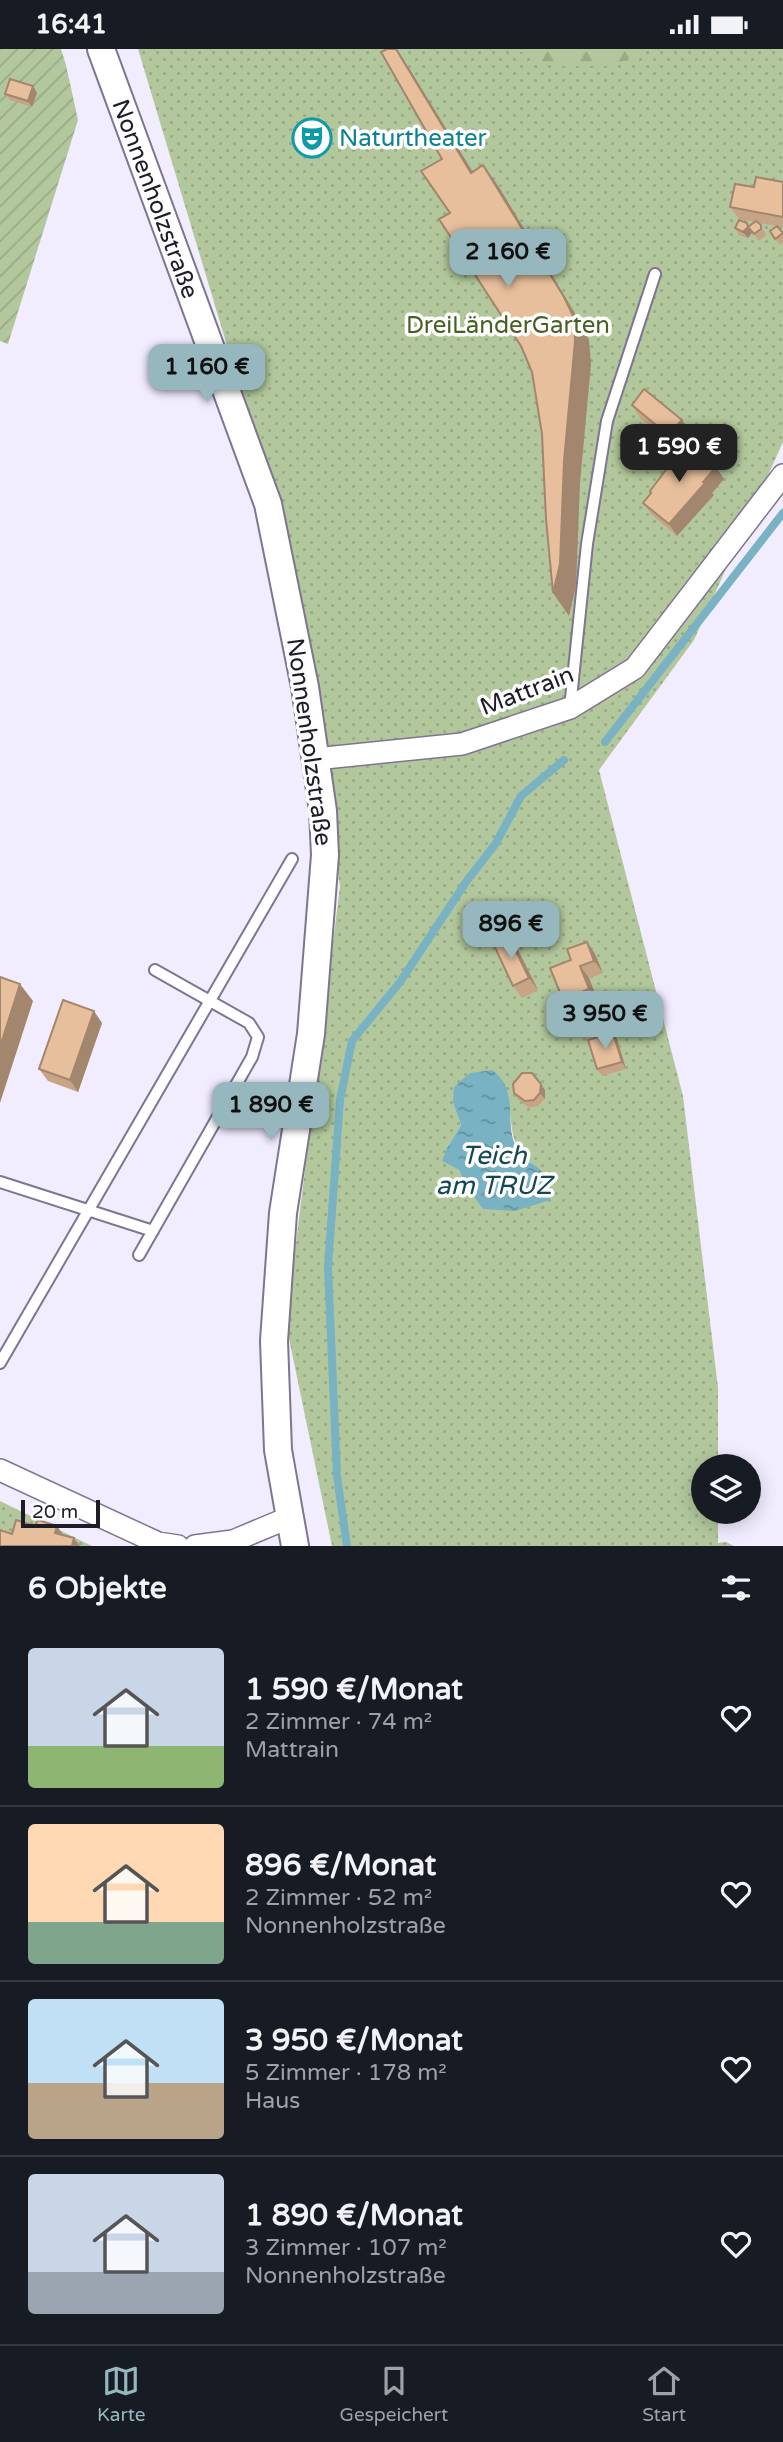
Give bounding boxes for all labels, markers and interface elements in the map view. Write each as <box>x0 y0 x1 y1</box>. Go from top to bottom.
text: 16:41 <box>35 9 107 40</box>
street label: Nonnenholzstraße <box>106 96 204 302</box>
theatre icon: Naturtheater <box>291 117 333 159</box>
place label: Naturtheater <box>339 124 488 153</box>
pin: 2 160 € <box>443 229 573 289</box>
text: 2 160 € <box>465 238 551 266</box>
park label: DreiLänderGarten <box>406 311 610 340</box>
pin: 1 160 € <box>142 345 272 404</box>
text: 1 160 € <box>164 353 250 381</box>
pin: 1 590 € <box>614 425 744 484</box>
text: 1 590 € <box>636 433 722 461</box>
street label: Nonnenholzstraße <box>280 636 338 848</box>
street label: Mattrain <box>476 660 578 722</box>
pin: 896 € <box>462 901 560 961</box>
text: 896 € <box>479 910 544 938</box>
pin: 3 950 € <box>540 991 670 1051</box>
text: 3 950 € <box>562 1000 648 1028</box>
pin: 1 890 € <box>206 1083 336 1142</box>
text: 1 890 € <box>228 1091 314 1119</box>
water label: Teich am TRUZ <box>436 1140 555 1201</box>
map controls <box>691 1454 761 1524</box>
button: layers <box>691 1454 761 1524</box>
scale bar <box>21 1497 100 1529</box>
text: 20 m <box>32 1501 78 1523</box>
icon: filters <box>717 1569 755 1607</box>
text: 6 Objekte <box>28 1570 167 1607</box>
text: 1 590 €/Monat <box>245 1671 463 1708</box>
icon: home <box>84 1676 168 1760</box>
icon: heart <box>717 1699 755 1737</box>
text: 2 Zimmer · 74 m² <box>245 1708 432 1736</box>
text: Mattrain <box>245 1736 339 1764</box>
text: 896 €/Monat <box>245 1847 436 1884</box>
icon: home <box>84 1852 168 1936</box>
icon: heart <box>717 1875 755 1913</box>
text: 2 Zimmer · 52 m² <box>245 1884 432 1912</box>
text: Nonnenholzstraße <box>245 1912 446 1940</box>
text: 3 950 €/Monat <box>245 2022 463 2059</box>
icon: home <box>84 2027 168 2111</box>
icon: heart <box>717 2050 755 2088</box>
text: 5 Zimmer · 178 m² <box>245 2059 447 2087</box>
text: Haus <box>245 2087 300 2115</box>
text: 1 890 €/Monat <box>245 2197 463 2234</box>
icon: home <box>84 2202 168 2286</box>
icon: heart <box>717 2225 755 2263</box>
text: 3 Zimmer · 107 m² <box>245 2234 447 2262</box>
text: Nonnenholzstraße <box>245 2262 446 2290</box>
tab: Karte <box>97 2362 146 2426</box>
tab: Gespeichert <box>340 2362 448 2426</box>
tab: Start <box>642 2362 686 2426</box>

